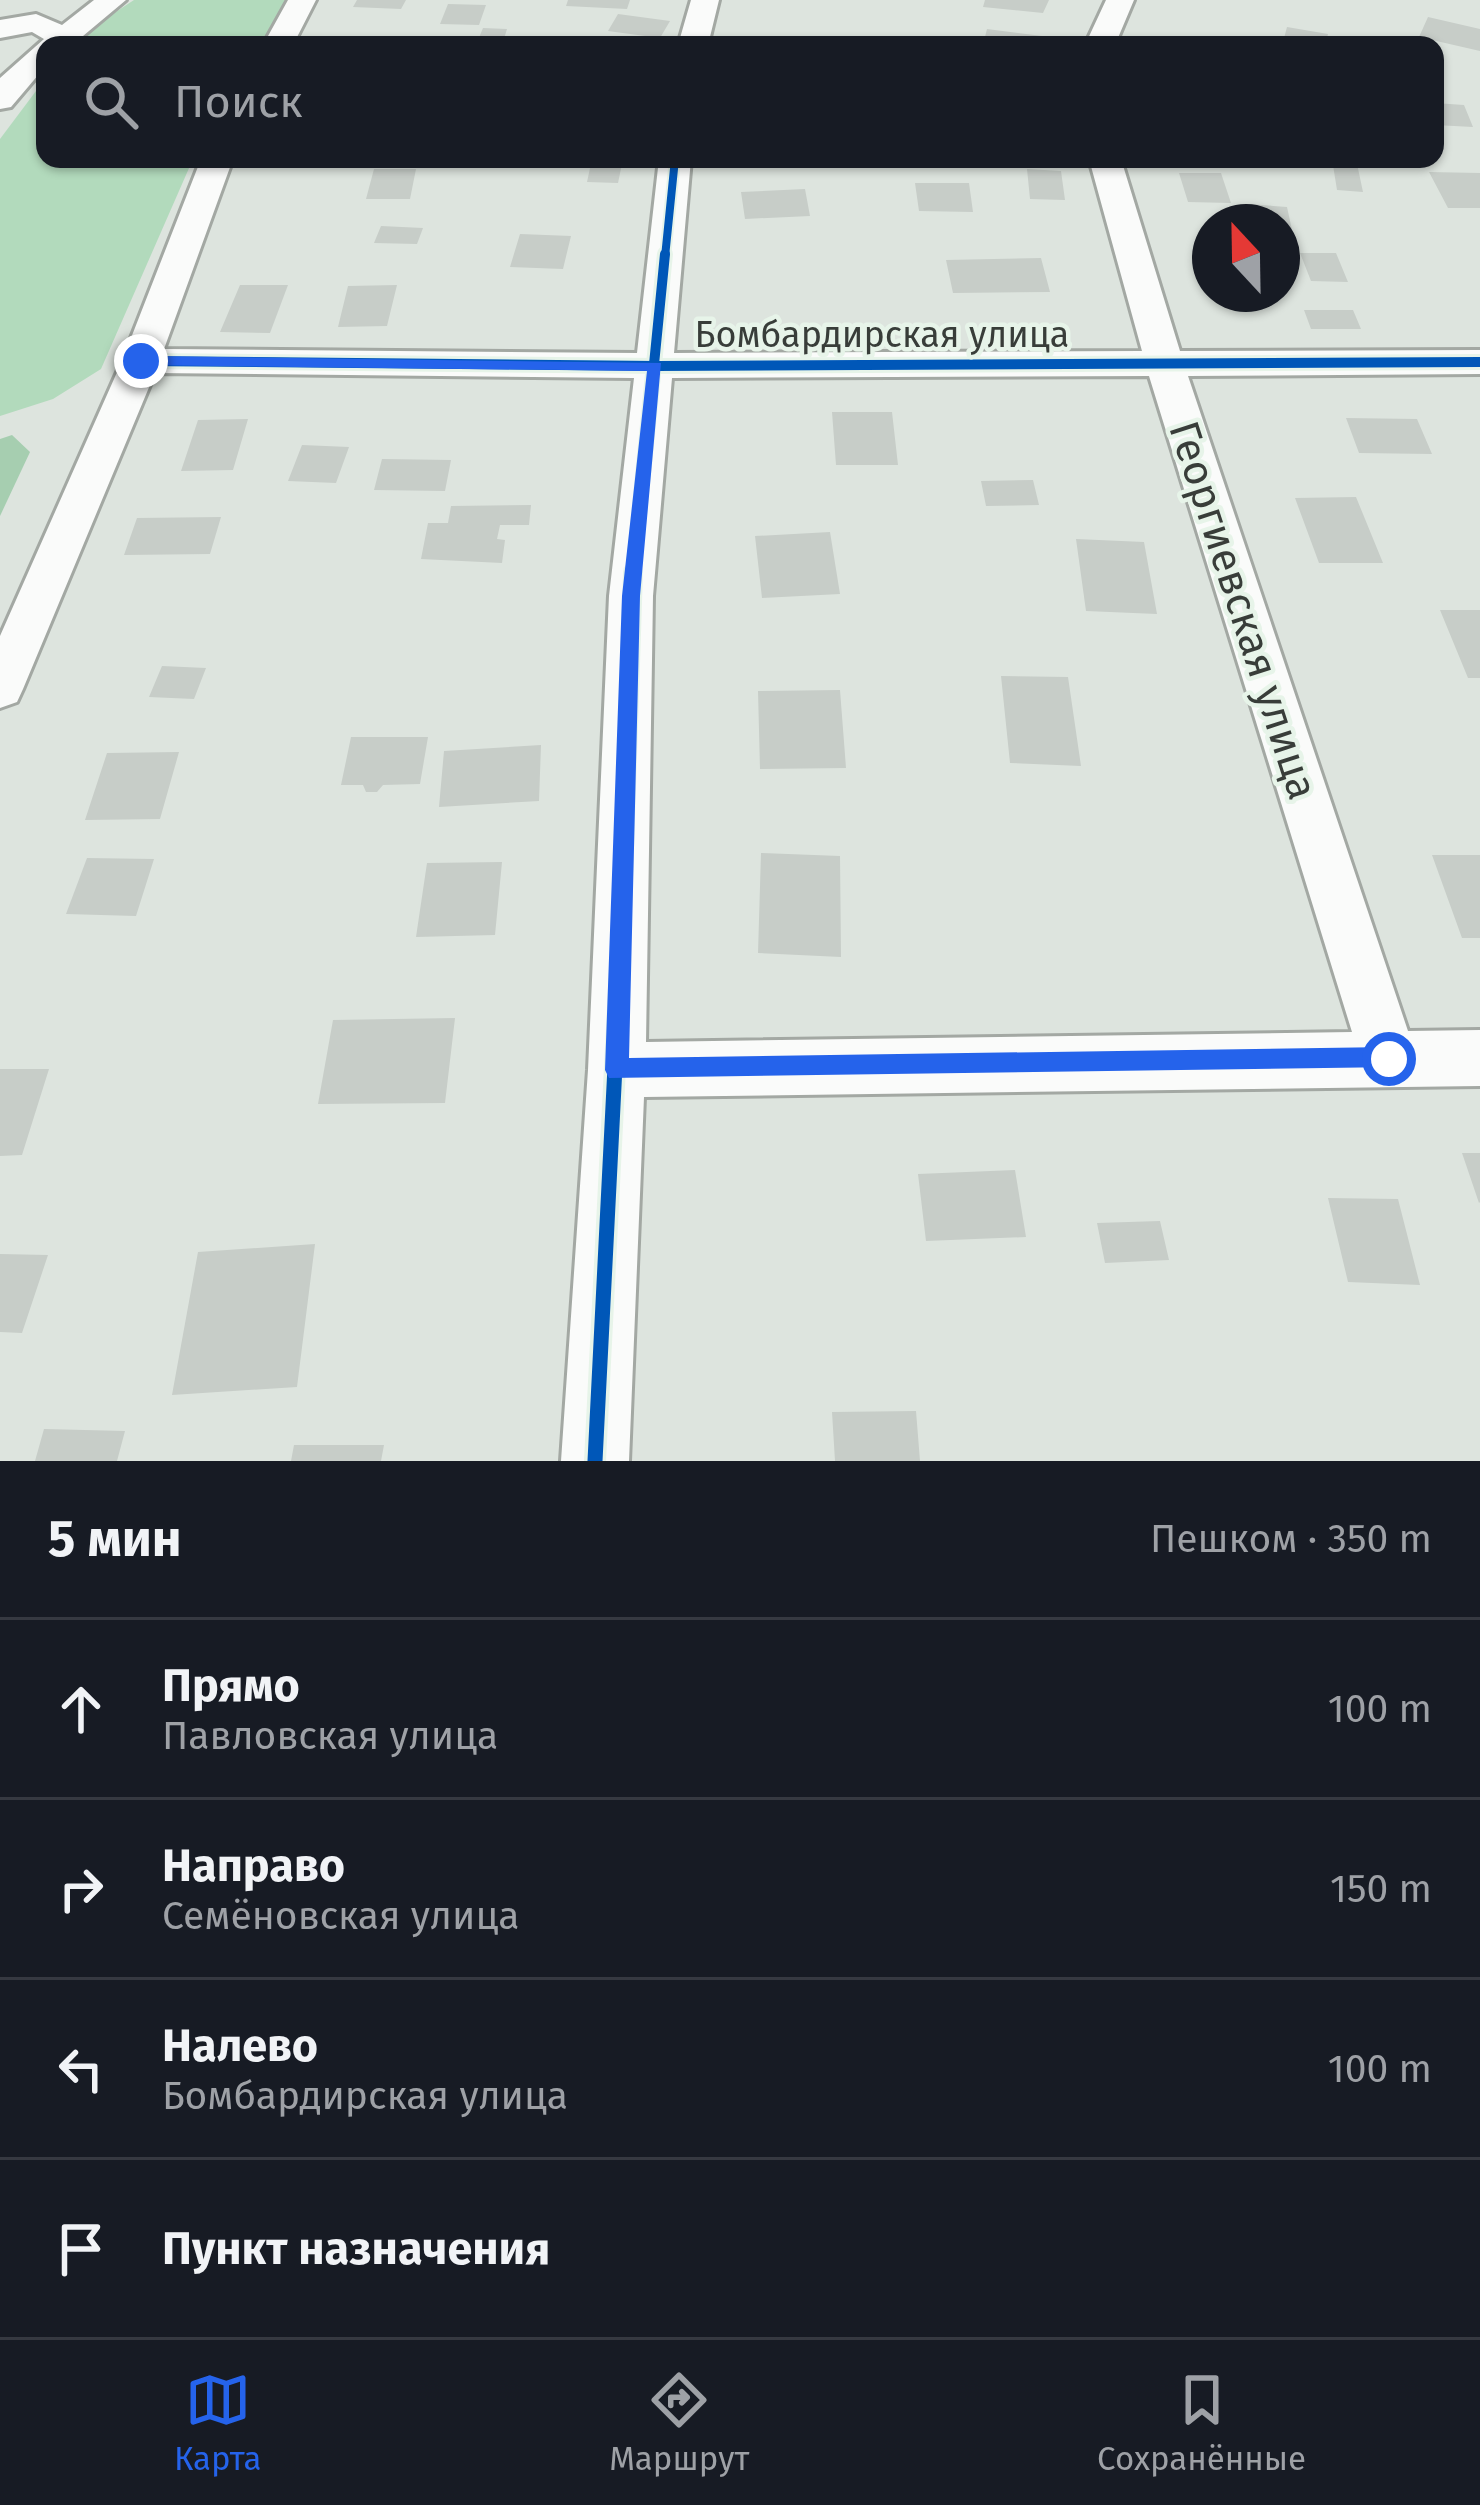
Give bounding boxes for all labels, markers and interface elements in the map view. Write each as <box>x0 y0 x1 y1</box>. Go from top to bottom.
search box <box>36 36 1444 168</box>
icon: search <box>78 69 144 135</box>
text: Поиск <box>174 75 303 129</box>
north arrow <box>1192 204 1300 312</box>
street label: Бомбардирская улица <box>695 313 1069 357</box>
route end <box>114 334 168 388</box>
street label: Георгиевская улица <box>1158 415 1328 806</box>
route start <box>1362 1032 1416 1086</box>
text: 5 мин <box>48 1508 182 1570</box>
text: Пешком · 350 m <box>1150 1516 1432 1562</box>
text: Прямо <box>162 1659 300 1713</box>
icon: ahead <box>48 1676 114 1742</box>
text: 100 m <box>1328 1686 1432 1732</box>
text: Павловская улица <box>162 1713 498 1759</box>
text: Направо <box>162 1839 345 1893</box>
icon: right <box>48 1856 114 1922</box>
text: 150 m <box>1330 1866 1432 1912</box>
text: Семёновская улица <box>162 1893 519 1939</box>
text: Налево <box>162 2019 318 2073</box>
icon: left <box>48 2036 114 2102</box>
text: 100 m <box>1328 2046 1432 2092</box>
text: Бомбардирская улица <box>162 2073 568 2119</box>
icon: arrive <box>48 2216 114 2282</box>
text: Пункт назначения <box>162 2222 550 2276</box>
tab: Карта <box>174 2367 261 2479</box>
tab: Маршрут <box>609 2367 749 2479</box>
tab: Сохранённые <box>1097 2367 1306 2479</box>

